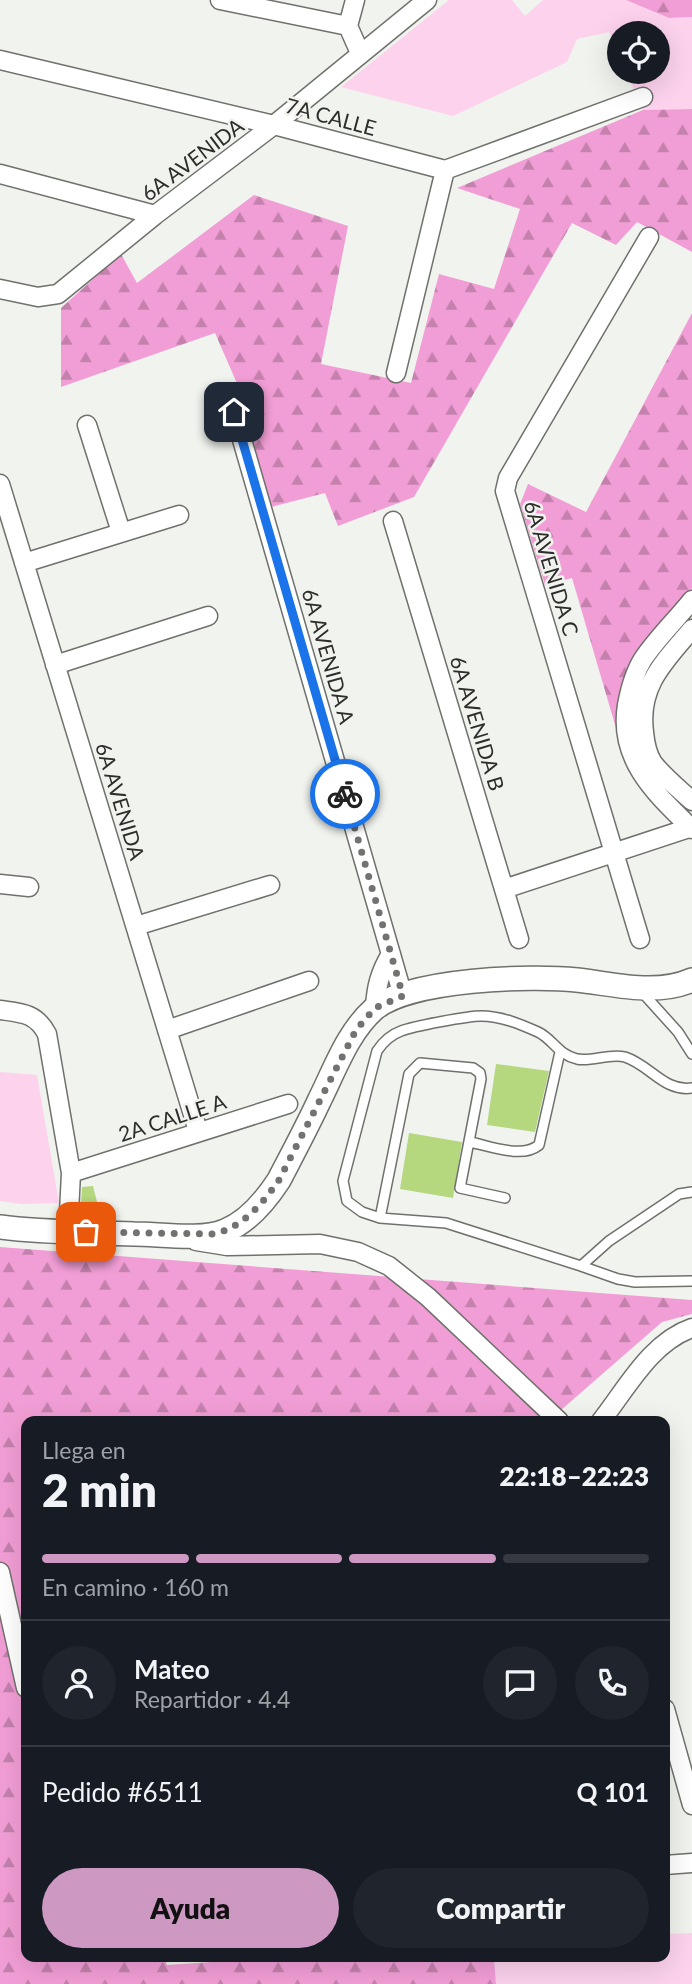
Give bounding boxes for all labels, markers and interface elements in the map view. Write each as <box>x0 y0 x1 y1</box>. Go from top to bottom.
map controls <box>607 21 670 84</box>
button: locate <box>607 21 670 84</box>
street label: 7A CALLE <box>283 92 379 140</box>
street label: 6A AVENIDA <box>136 112 249 206</box>
pin <box>204 382 264 442</box>
icon: home <box>215 393 253 431</box>
street label: 6A AVENIDA C <box>520 497 584 639</box>
street label: 6A AVENIDA A <box>298 585 360 727</box>
street label: 6A AVENIDA B <box>446 653 510 793</box>
street label: 6A AVENIDA <box>91 739 151 863</box>
courier <box>310 759 380 829</box>
icon: bike <box>326 775 364 813</box>
street label: 2A CALLE A <box>115 1088 230 1146</box>
pin <box>56 1202 116 1262</box>
icon: bag <box>67 1213 105 1251</box>
text: Llega en <box>42 1436 126 1464</box>
text: 22:18–22:23 <box>499 1460 649 1492</box>
text: 2 min <box>42 1462 157 1517</box>
text: En camino · 160 m <box>42 1573 229 1601</box>
button: person <box>42 1646 116 1720</box>
button: chat <box>483 1646 557 1720</box>
button: phone <box>575 1646 649 1720</box>
text: Mateo <box>134 1653 210 1685</box>
text: Repartidor · 4.4 <box>134 1685 290 1713</box>
text: Pedido #6511 <box>42 1776 203 1808</box>
text: Q 101 <box>576 1776 649 1808</box>
button: Ayuda <box>42 1868 339 1948</box>
button: Compartir <box>353 1868 649 1948</box>

